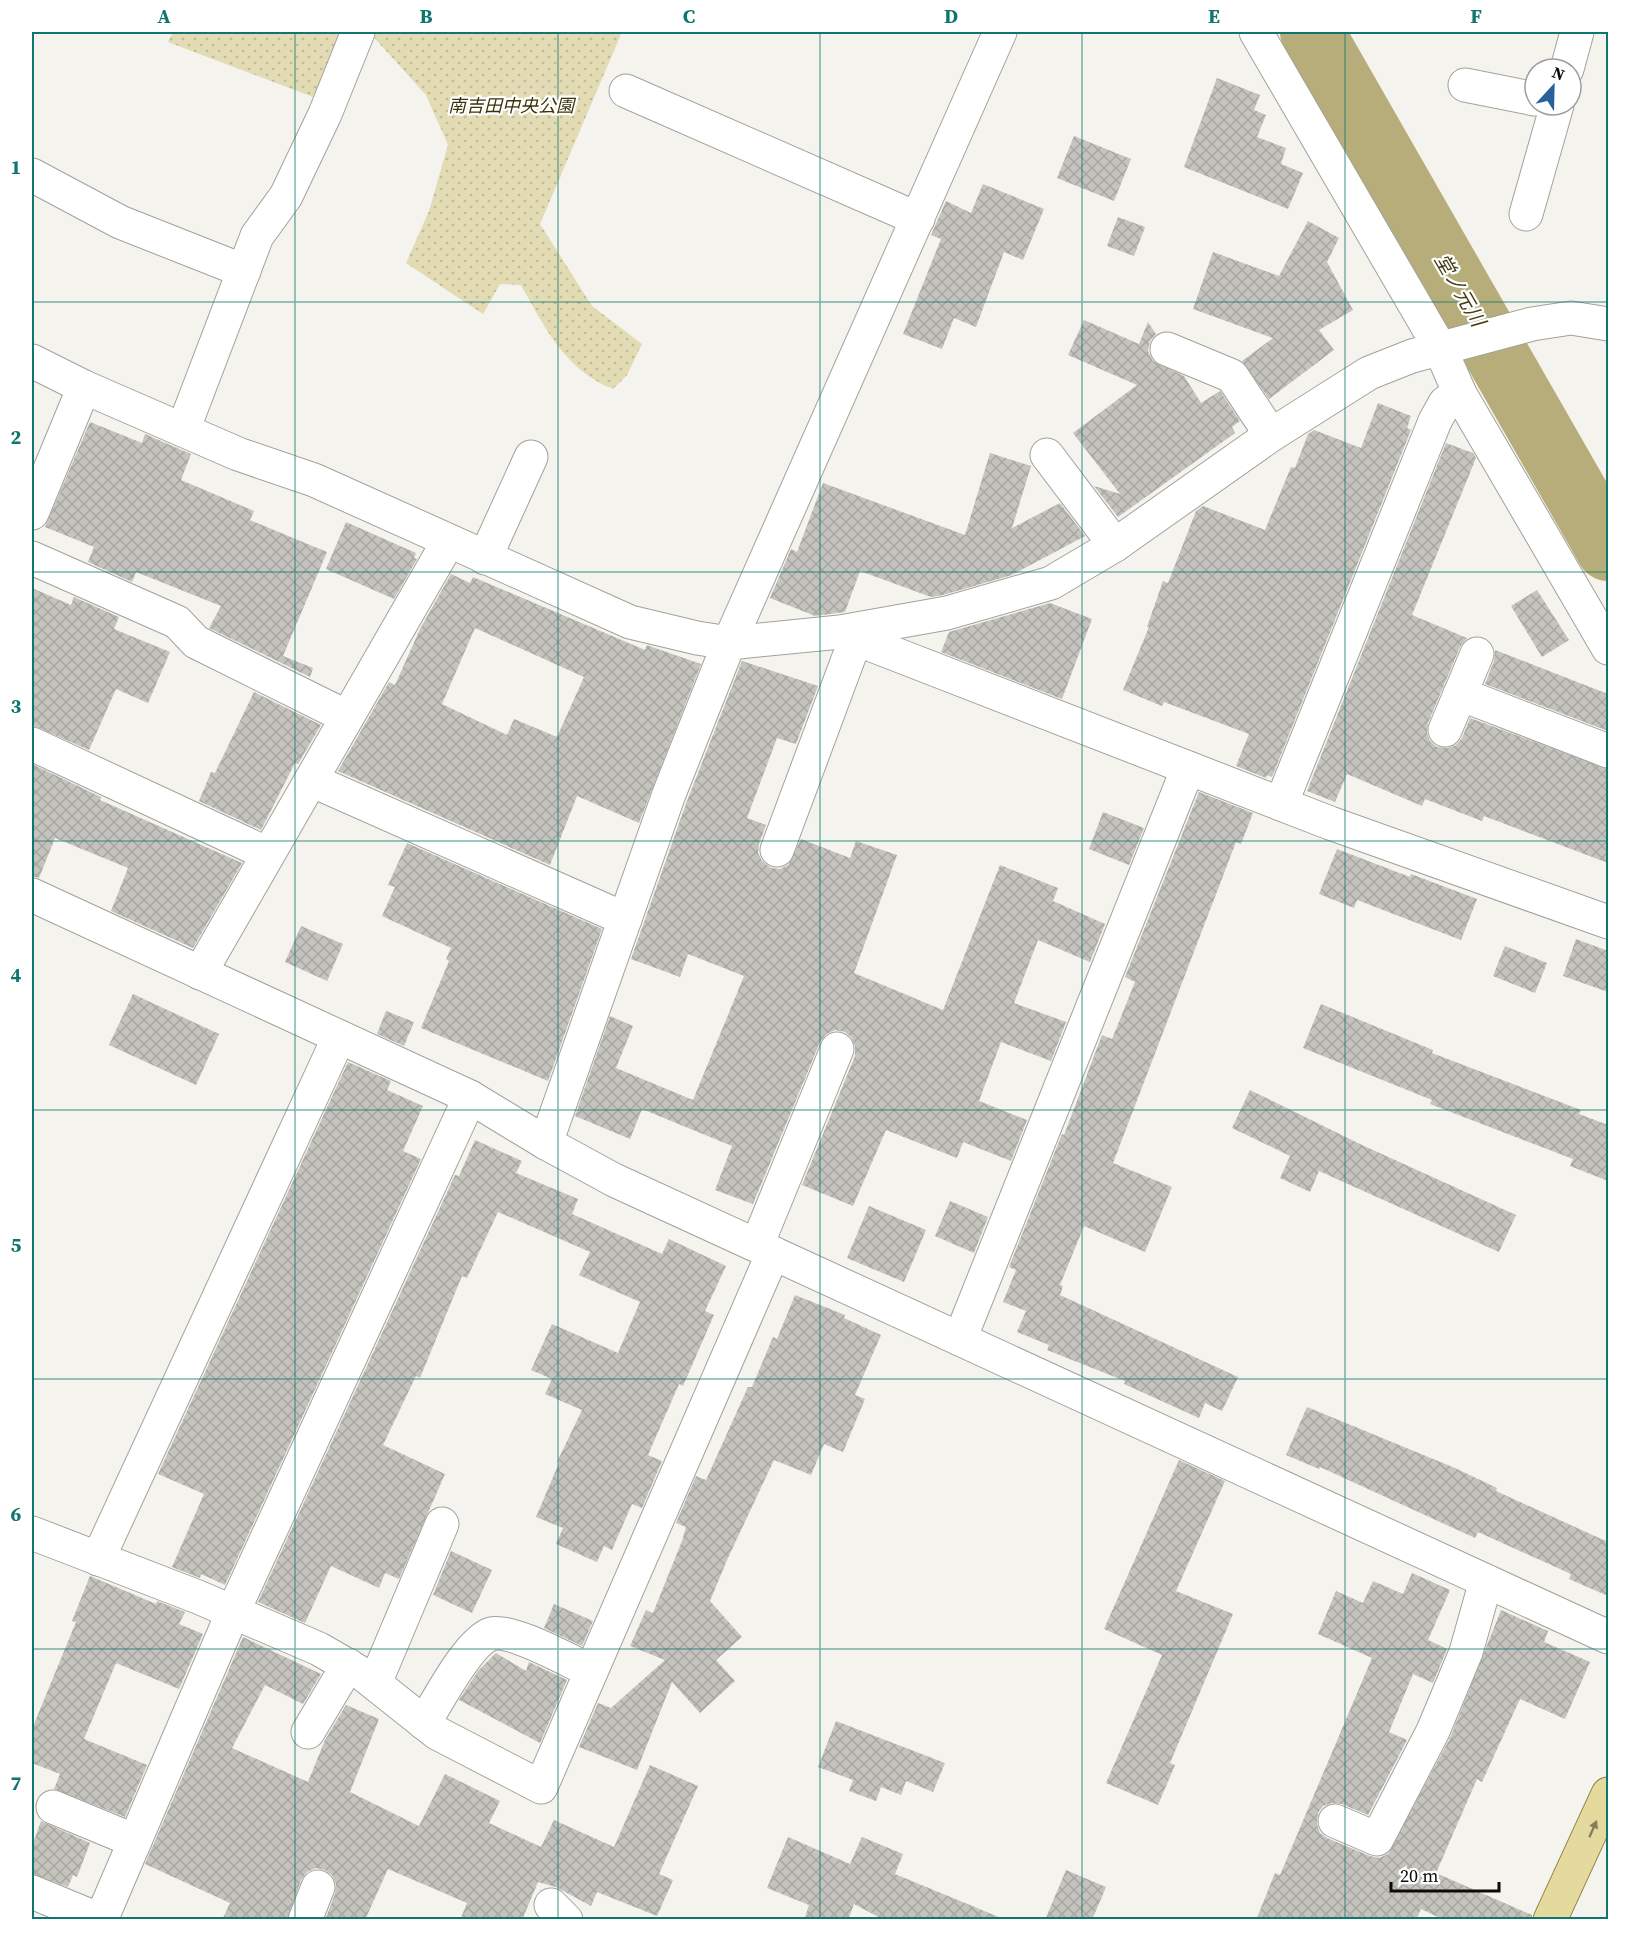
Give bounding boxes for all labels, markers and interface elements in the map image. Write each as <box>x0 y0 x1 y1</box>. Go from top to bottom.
text: A <box>157 2 171 30</box>
text: B <box>419 2 433 30</box>
text: C <box>683 2 695 30</box>
text: D <box>944 2 958 30</box>
text: E <box>1208 2 1220 30</box>
text: F <box>1470 2 1482 30</box>
north arrow <box>1523 57 1583 117</box>
text: N <box>1549 61 1568 86</box>
park label: 南吉田中央公園 <box>448 93 577 118</box>
text: 1 <box>11 153 21 181</box>
water label: 堂ノ元川 <box>1428 248 1493 333</box>
text: 2 <box>11 423 22 451</box>
text: 3 <box>11 692 22 720</box>
text: 4 <box>11 961 22 989</box>
text: 5 <box>11 1231 22 1259</box>
text: 6 <box>11 1500 22 1528</box>
text: 7 <box>11 1769 22 1797</box>
one-way arrow <box>1588 1819 1598 1837</box>
scale bar <box>1391 1855 1499 1893</box>
text: 20 m <box>1400 1863 1438 1888</box>

